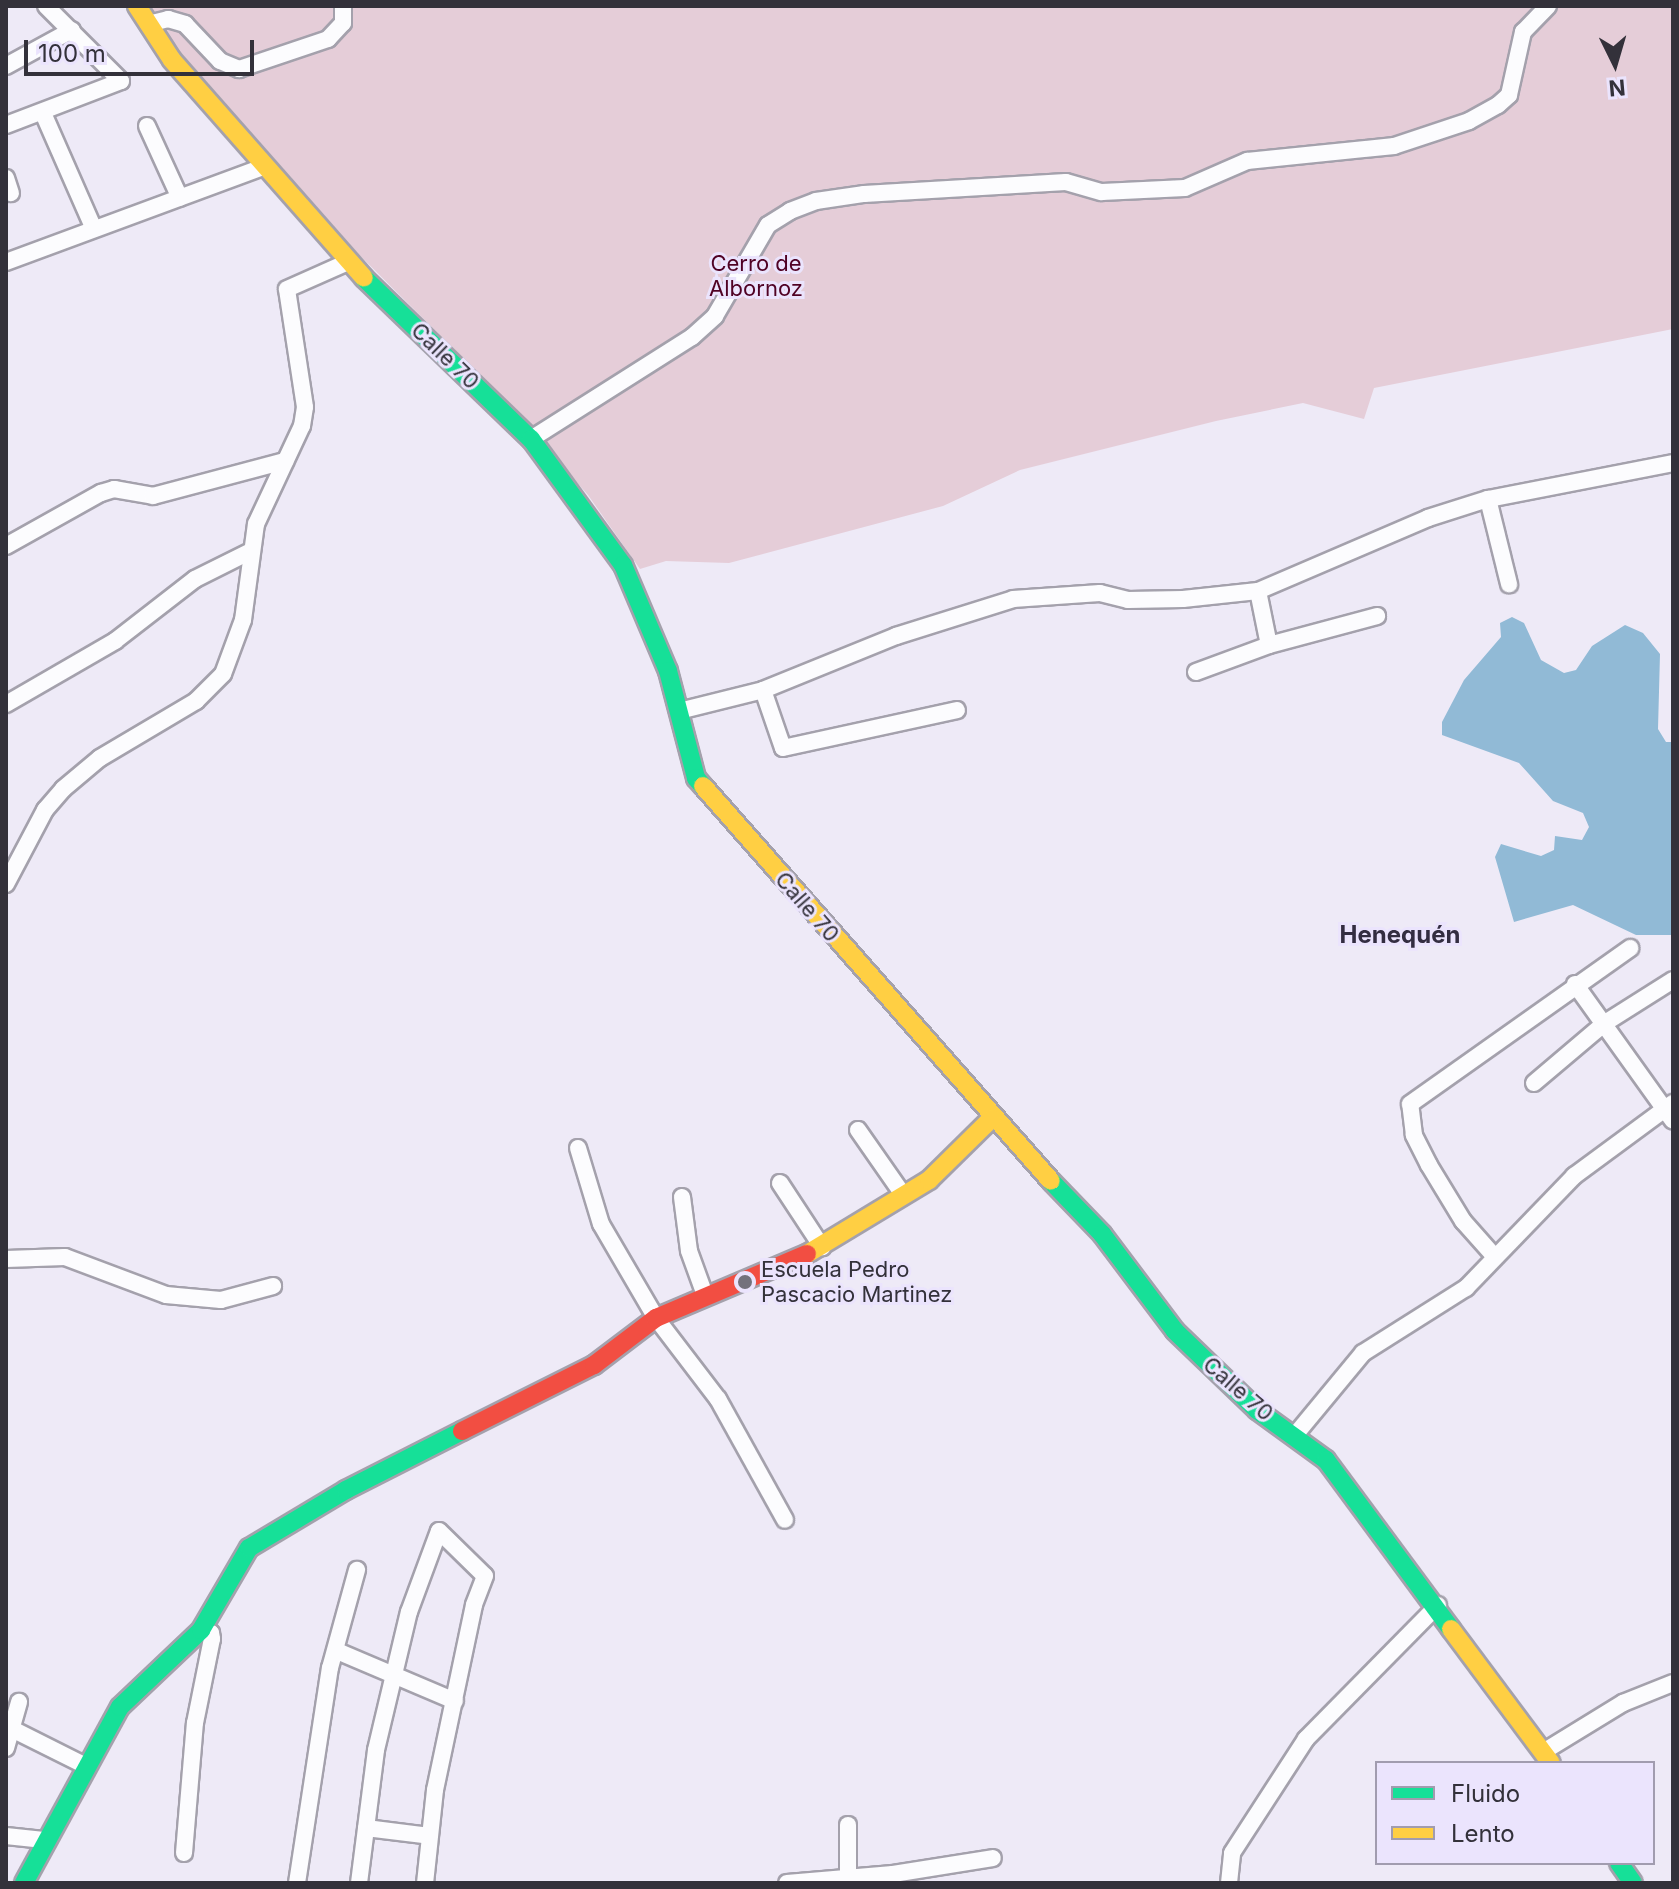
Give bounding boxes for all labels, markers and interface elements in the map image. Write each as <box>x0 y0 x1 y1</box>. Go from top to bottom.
scale bar <box>28 24 258 74</box>
north arrow <box>1575 24 1655 104</box>
text: 100 m <box>38 39 106 68</box>
text: N <box>1608 74 1627 102</box>
park label: Cerro de Albornoz <box>709 250 803 302</box>
street label: Calle 70 <box>406 317 484 395</box>
street label: Calle 70 <box>769 867 845 947</box>
district label: Henequén <box>1340 921 1460 949</box>
place label: Escuela Pedro Pascacio Martinez <box>761 1256 952 1308</box>
marker: Escuela Pedro Pascacio Martinez <box>736 1273 754 1291</box>
street label: Calle 70 <box>1198 1351 1278 1427</box>
legend <box>1375 1761 1655 1865</box>
text: Fluido <box>1451 1779 1520 1808</box>
text: Lento <box>1451 1819 1515 1848</box>

